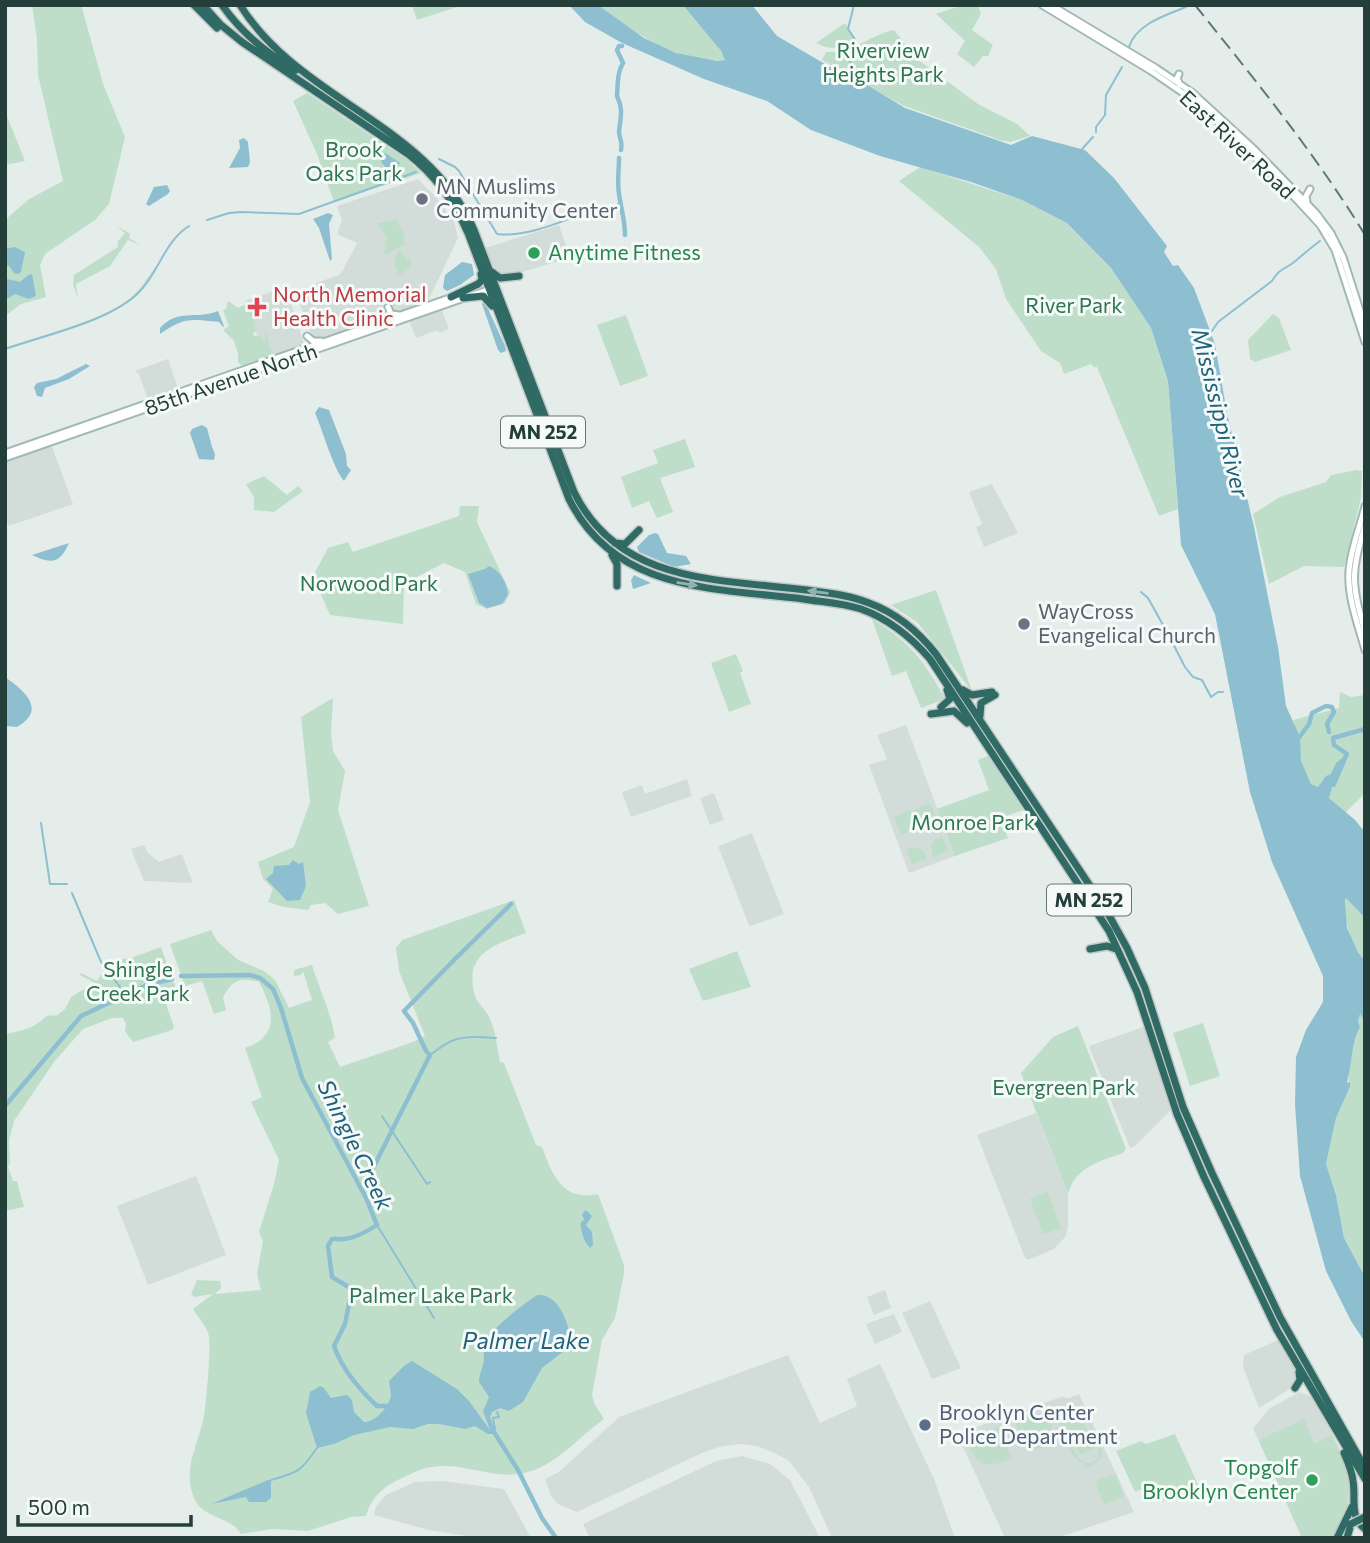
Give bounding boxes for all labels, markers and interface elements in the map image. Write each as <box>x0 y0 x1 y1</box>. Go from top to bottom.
park label: Riverview Heights Park <box>822 37 944 86</box>
street label: East River Road <box>1175 84 1301 204</box>
park label: Brook Oaks Park <box>305 136 403 185</box>
place label: MN Muslims Community Center <box>436 173 618 222</box>
marker: MN Muslims Community Center <box>414 191 430 207</box>
place label: Anytime Fitness <box>548 239 701 264</box>
marker: Anytime Fitness <box>526 245 542 261</box>
place label: North Memorial Health Clinic <box>273 281 427 330</box>
park label: River Park <box>1025 292 1123 317</box>
marker: North Memorial Health Clinic <box>247 297 267 317</box>
water label: Mississippi River <box>1186 325 1256 501</box>
street label: 85th Avenue North <box>141 337 320 420</box>
road number: MN 252 <box>501 416 585 448</box>
park label: Norwood Park <box>300 570 438 595</box>
one-way arrow <box>676 579 698 590</box>
one-way arrow <box>807 586 829 597</box>
place label: WayCross Evangelical Church <box>1038 598 1216 647</box>
marker: WayCross Evangelical Church <box>1016 616 1032 632</box>
park label: Monroe Park <box>911 809 1035 834</box>
road number: MN 252 <box>1047 885 1131 916</box>
park label: Shingle Creek Park <box>86 956 190 1005</box>
park label: Evergreen Park <box>992 1074 1136 1099</box>
water label: Shingle Creek <box>312 1075 400 1215</box>
park label: Palmer Lake Park <box>349 1282 513 1307</box>
water label: Palmer Lake <box>462 1326 590 1354</box>
place label: Brooklyn Center Police Department <box>939 1399 1118 1448</box>
marker: Brooklyn Center Police Department <box>917 1417 933 1433</box>
place label: Topgolf Brooklyn Center <box>1142 1454 1299 1503</box>
marker: Topgolf Brooklyn Center <box>1304 1472 1320 1488</box>
scale bar <box>18 1484 191 1528</box>
text: 500 m <box>28 1494 90 1519</box>

